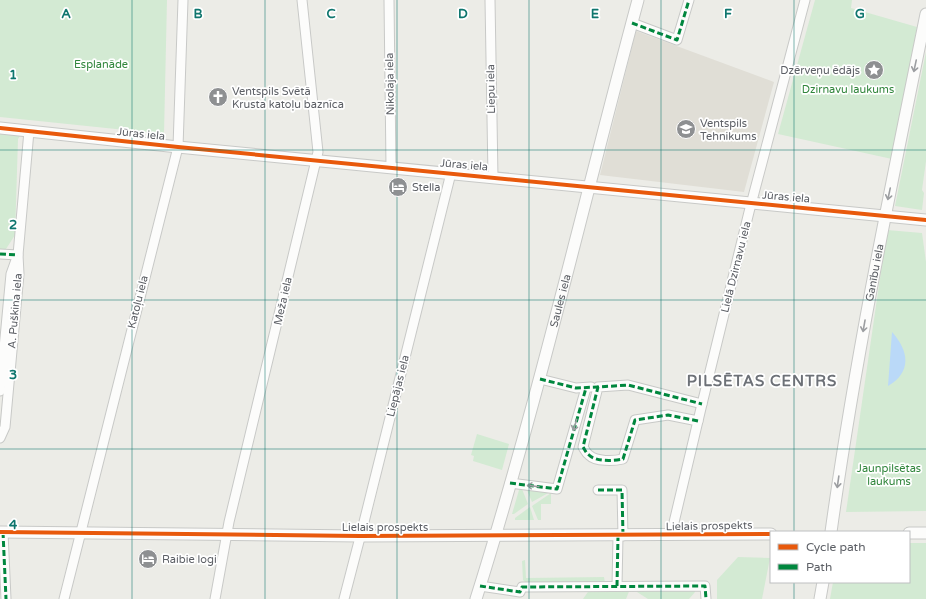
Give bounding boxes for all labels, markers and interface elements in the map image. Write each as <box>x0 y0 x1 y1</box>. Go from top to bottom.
text: A <box>61 6 71 22</box>
text: B <box>193 6 203 22</box>
text: C <box>326 6 336 22</box>
text: D <box>458 6 468 22</box>
text: E <box>591 6 599 22</box>
text: F <box>724 6 732 22</box>
text: G <box>855 6 865 22</box>
street label: Nikolaja iela <box>383 53 397 115</box>
park label: Esplanāde <box>74 58 128 71</box>
place icon: Dzērveņu ēdājs <box>863 59 885 81</box>
one-way arrow <box>911 60 919 73</box>
street label: Liepu iela <box>484 64 498 114</box>
place label: Dzērveņu ēdājs <box>780 64 860 77</box>
text: 1 <box>9 67 17 83</box>
park label: Dzirnavu laukums <box>802 83 894 96</box>
place label: Ventspils Svētā Krusta katoļu baznīca <box>232 85 344 111</box>
church icon: Ventspils Svētā Krusta katoļu baznīca <box>207 86 229 108</box>
place label: Ventspils Tehnikums <box>700 117 756 143</box>
school or university icon: Ventspils Tehnikums <box>675 118 697 140</box>
street label: Jūras iela <box>116 125 166 143</box>
street label: Jūras iela <box>439 156 489 174</box>
hotel icon: Stella <box>387 176 409 198</box>
place label: Stella <box>412 181 441 194</box>
one-way arrow <box>885 187 893 200</box>
street label: Jūras iela <box>761 188 811 206</box>
text: 2 <box>9 217 17 233</box>
street label: Lielā Dzirnavu iela <box>718 220 754 314</box>
street label: Ganību iela <box>863 243 886 303</box>
street label: A. Puškina iela <box>5 273 25 349</box>
street label: Saules iela <box>547 273 573 329</box>
street label: Katoļu iela <box>125 274 151 330</box>
street label: Meža iela <box>271 276 295 326</box>
one-way arrow <box>860 319 868 332</box>
street label: Liepājas iela <box>384 354 412 418</box>
text: 3 <box>9 367 17 383</box>
district label: PILSĒTAS CENTRS <box>687 372 837 390</box>
one-way arrow <box>571 418 578 431</box>
park label: Jaunpilsētas laukums <box>857 462 921 488</box>
one-way arrow <box>834 475 842 488</box>
one-way arrow <box>527 482 540 490</box>
text: 4 <box>9 517 18 533</box>
street label: Lielais prospekts <box>666 519 752 533</box>
street label: Lielais prospekts <box>342 521 428 534</box>
legend <box>770 531 910 583</box>
text: Cycle path <box>806 540 865 554</box>
hotel icon: Raibie logi <box>137 548 159 570</box>
place label: Raibie logi <box>162 553 217 566</box>
text: Path <box>806 560 832 574</box>

